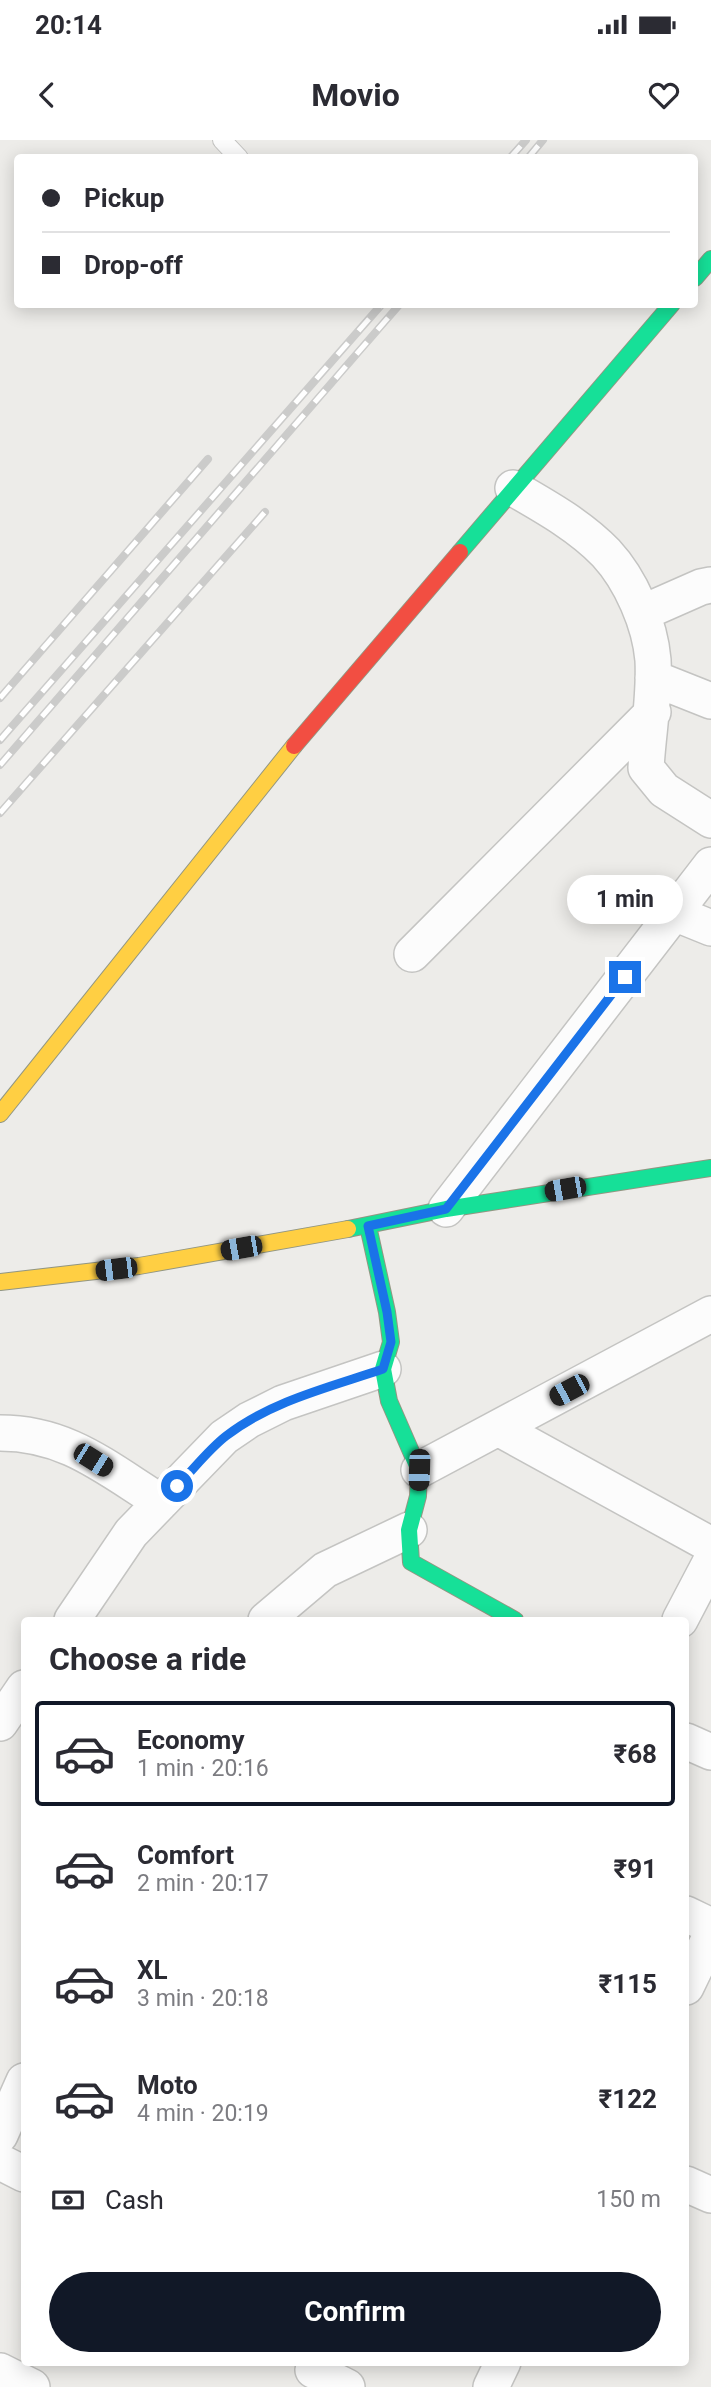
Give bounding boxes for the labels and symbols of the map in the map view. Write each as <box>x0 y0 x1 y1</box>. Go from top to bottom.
callout: 1 min <box>567 876 683 924</box>
route end <box>609 961 641 993</box>
car <box>543 1175 588 1203</box>
car <box>219 1234 264 1262</box>
car <box>94 1256 139 1282</box>
car <box>546 1371 593 1409</box>
car <box>70 1440 117 1480</box>
car <box>408 1449 431 1491</box>
route start <box>161 1470 193 1502</box>

